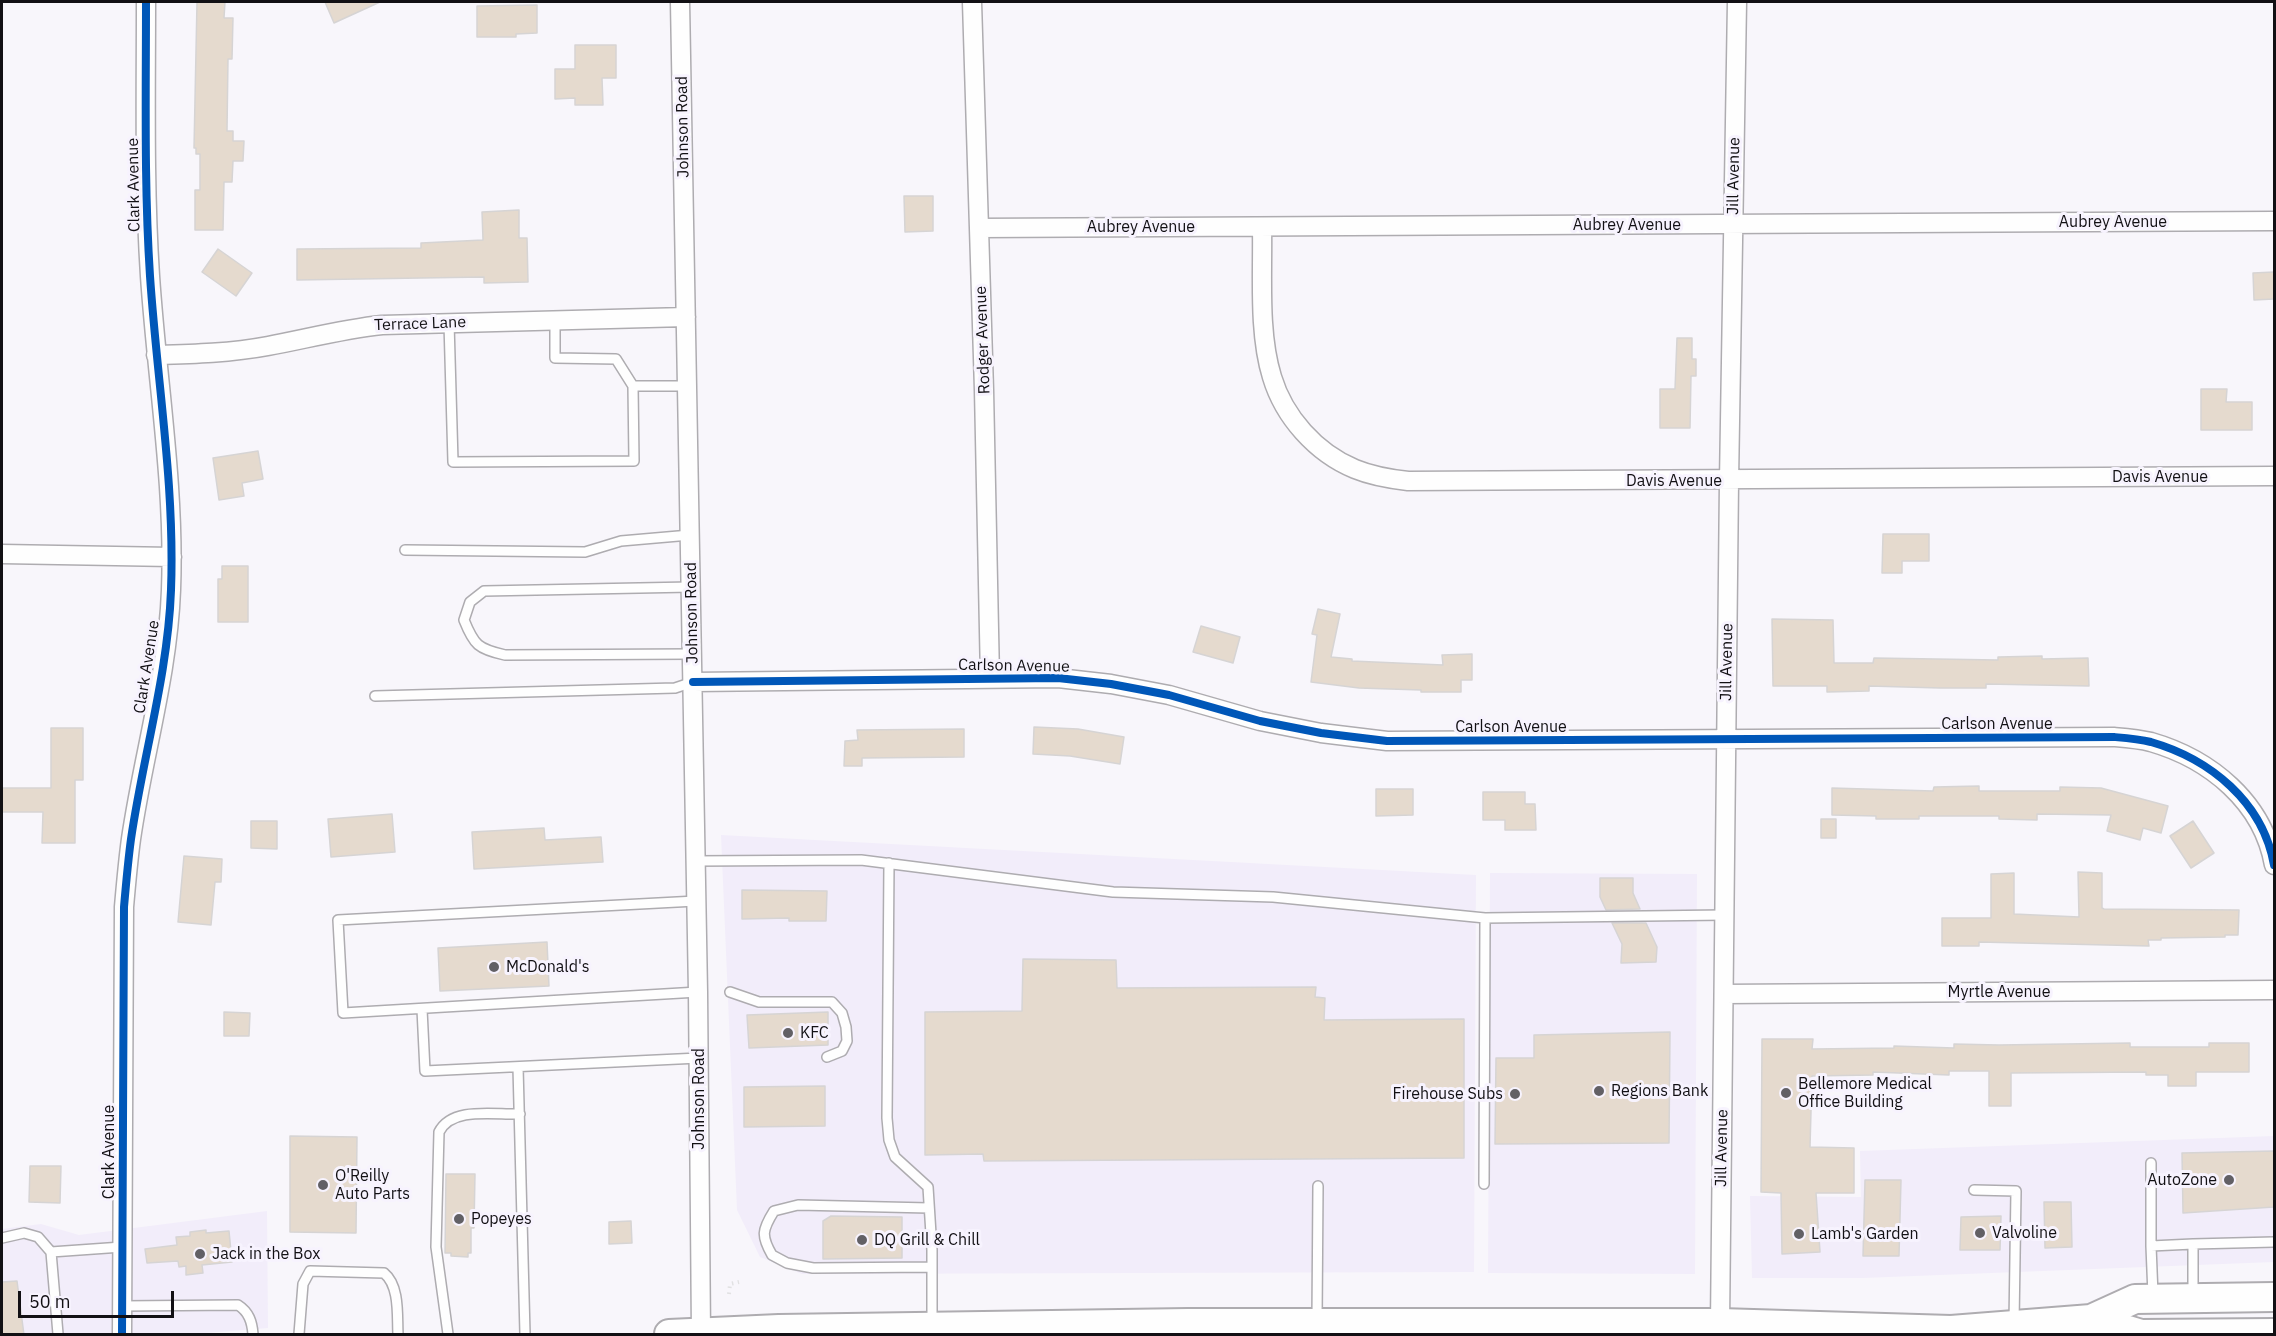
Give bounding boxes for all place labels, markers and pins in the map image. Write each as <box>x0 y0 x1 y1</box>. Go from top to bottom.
place label: McDonald's <box>506 957 590 977</box>
marker: McDonald's <box>487 960 501 974</box>
place label: KFC <box>800 1023 829 1043</box>
marker: KFC <box>781 1026 795 1040</box>
place label: Bellemore Medical Office Building <box>1798 1074 1932 1112</box>
place label: Regions Bank <box>1611 1081 1708 1101</box>
place label: Firehouse Subs <box>1393 1084 1503 1104</box>
marker: Regions Bank <box>1592 1084 1606 1098</box>
marker: Bellemore Medical Office Building <box>1779 1086 1793 1100</box>
marker: Firehouse Subs <box>1508 1087 1522 1101</box>
place label: O'Reilly Auto Parts <box>335 1166 410 1204</box>
place label: AutoZone <box>2147 1170 2217 1190</box>
marker: AutoZone <box>2222 1173 2236 1187</box>
marker: O'Reilly Auto Parts <box>316 1178 330 1192</box>
place label: Popeyes <box>471 1209 532 1229</box>
marker: Popeyes <box>452 1212 466 1226</box>
place label: Valvoline <box>1992 1223 2057 1243</box>
place label: Lamb's Garden <box>1811 1224 1919 1244</box>
marker: Valvoline <box>1973 1226 1987 1240</box>
marker: Lamb's Garden <box>1792 1227 1806 1241</box>
place label: DQ Grill & Chill <box>874 1230 980 1250</box>
marker: DQ Grill & Chill <box>855 1233 869 1247</box>
place label: Jack in the Box <box>212 1244 320 1264</box>
marker: Jack in the Box <box>193 1247 207 1261</box>

